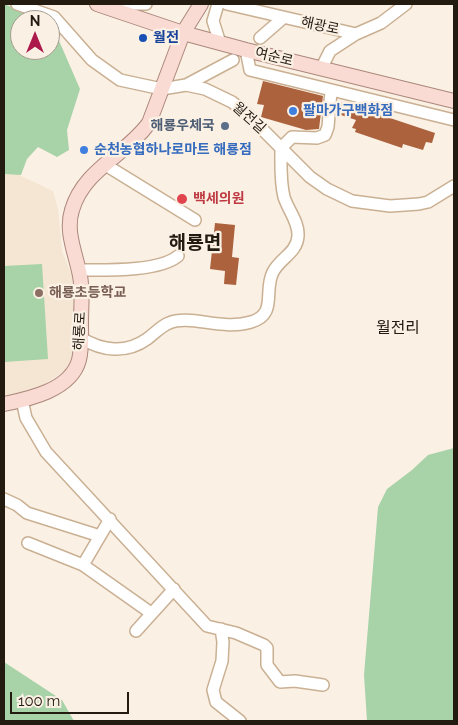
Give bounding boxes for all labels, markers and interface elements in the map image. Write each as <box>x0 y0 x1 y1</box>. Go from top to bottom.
north arrow <box>10 10 60 60</box>
text: N <box>30 13 40 29</box>
street label: 해광로 <box>299 14 341 38</box>
place label: 월전 <box>153 30 179 46</box>
marker: 월전 <box>137 32 149 44</box>
street label: 여순로 <box>253 44 295 70</box>
street label: 월전길 <box>229 99 269 137</box>
place label: 팔마가구백화점 <box>303 103 393 119</box>
marker: 팔마가구백화점 <box>287 105 299 117</box>
place label: 해룡우체국 <box>151 118 215 134</box>
marker: 해룡우체국 <box>219 120 231 132</box>
place label: 순천농협하나로마트 해룡점 <box>94 142 252 158</box>
marker: 순천농협하나로마트 해룡점 <box>78 144 90 156</box>
place label: 백세의원 <box>193 191 245 207</box>
marker: 백세의원 <box>175 192 189 206</box>
district label: 해룡면 <box>169 232 221 254</box>
place label: 해룡초등학교 <box>49 285 126 301</box>
marker: 해룡초등학교 <box>33 287 45 299</box>
street label: 해룡로 <box>71 311 89 351</box>
district label: 월전리 <box>376 318 420 338</box>
scale bar <box>12 682 131 714</box>
text: 100 m <box>18 692 60 710</box>

